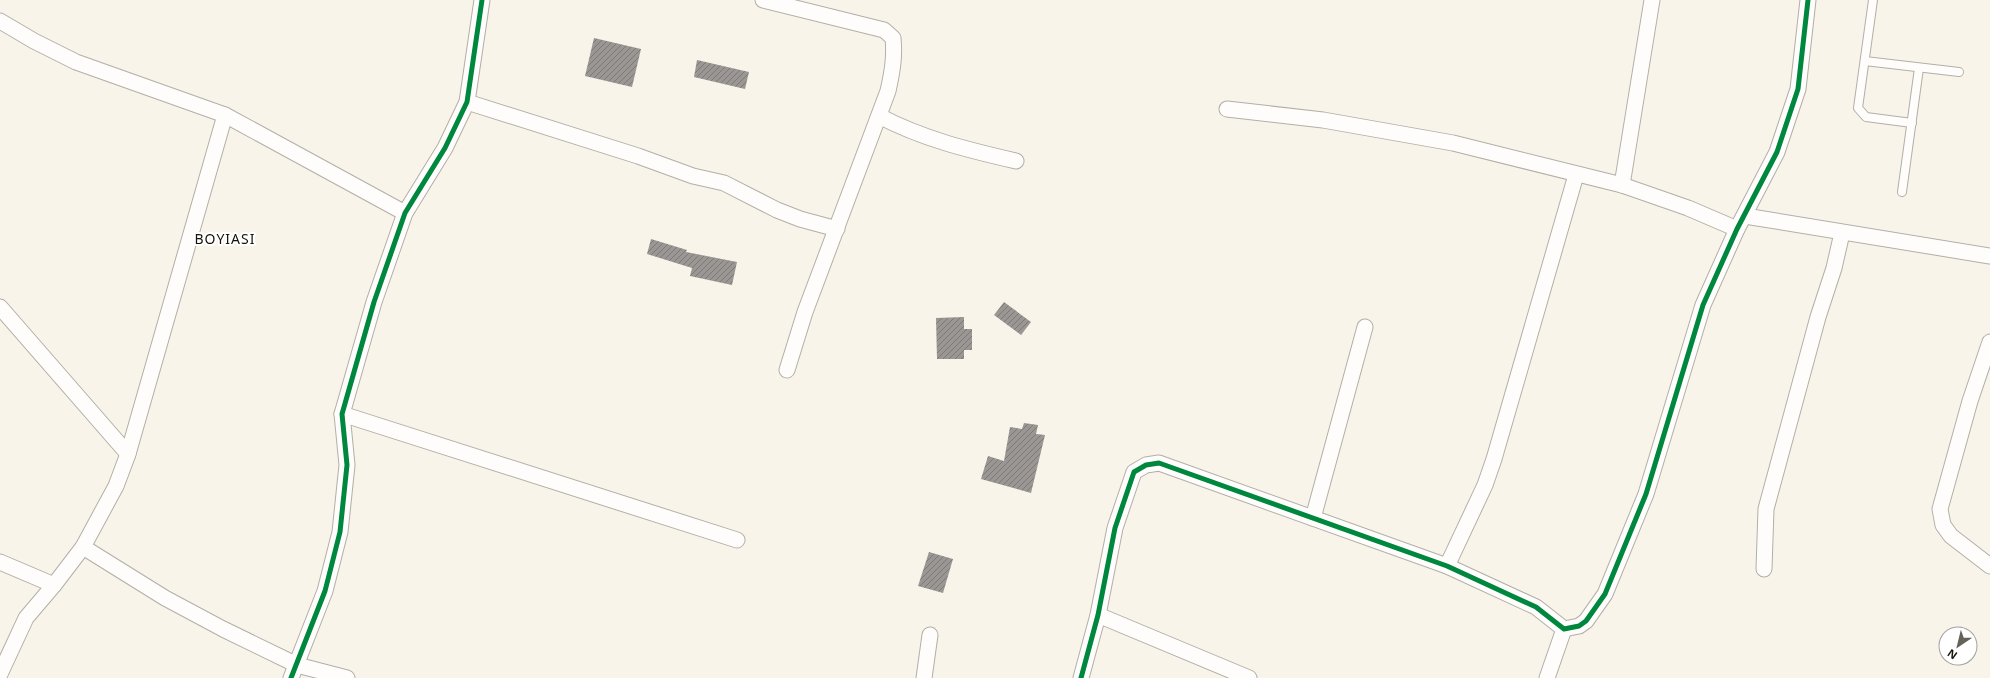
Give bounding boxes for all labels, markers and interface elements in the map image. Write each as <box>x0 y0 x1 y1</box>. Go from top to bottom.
district label: BOYIASI <box>195 229 255 248</box>
north arrow <box>1938 626 1978 666</box>
text: N <box>1944 646 1960 663</box>

